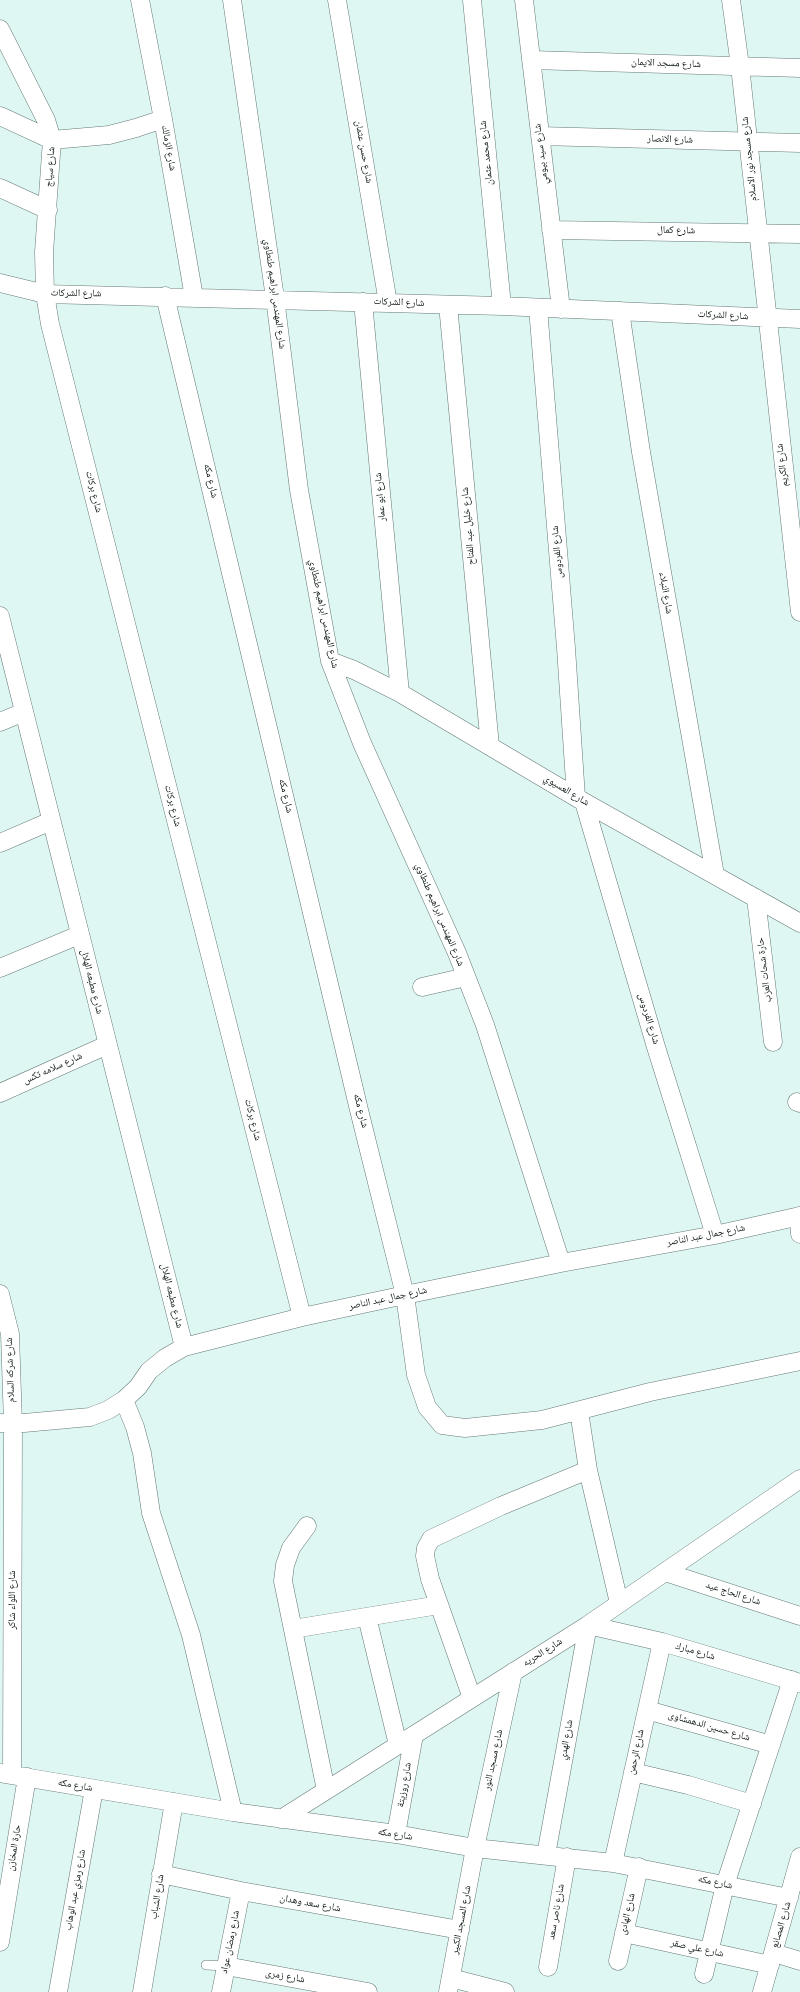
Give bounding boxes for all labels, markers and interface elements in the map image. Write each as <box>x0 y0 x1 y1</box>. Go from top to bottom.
street label: شارع مسجد الايمان <box>631 57 701 71</box>
street label: شارع مسجد نور الاسلام <box>740 116 760 202</box>
street label: شارع حسن عثمان <box>352 120 374 184</box>
street label: شارع محمد عثمان <box>478 120 496 186</box>
street label: شارع سيد بيومي <box>532 123 552 185</box>
street label: شارع الزمالك <box>158 124 178 172</box>
street label: شارع الانصار <box>647 133 693 147</box>
street label: شارع سياج <box>44 146 58 188</box>
street label: شارع كمال <box>657 225 695 237</box>
street label: شارع المهندس ابراهيم طنطاوي <box>260 238 288 350</box>
street label: شارع الشركات <box>50 288 102 300</box>
street label: شارع الشركات <box>373 296 425 310</box>
street label: شارع الشركات <box>697 309 749 323</box>
street label: شارع الكريم <box>774 443 792 487</box>
street label: شارع مكه <box>200 463 220 499</box>
street label: شارع بركات <box>82 470 104 514</box>
street label: شارع ابو عمار <box>373 472 389 522</box>
street label: شارع خليل عبد الفتاح <box>460 487 478 565</box>
street label: شارع الفردوس <box>550 525 566 579</box>
street label: شارع المهندس ابراهيم طنطاوي <box>306 558 340 670</box>
street label: شارع النبلاء <box>655 571 675 615</box>
street label: شارع العسيوي <box>541 773 591 809</box>
street label: شارع مكه <box>275 778 295 814</box>
street label: شارع بركات <box>161 784 183 828</box>
street label: شارع المهندس ابراهيم طنطاوي <box>412 862 466 968</box>
street label: حارة شحات العزب <box>755 937 775 1003</box>
street label: شارع مطبعه الهلال <box>77 948 105 1016</box>
street label: شارع الفردوس <box>635 992 661 1046</box>
street label: شارع سلامه تكس <box>21 1051 85 1087</box>
street label: شارع مكه <box>350 1093 370 1129</box>
street label: شارع بركات <box>241 1098 263 1142</box>
street label: شارع جمال عبد الناصر <box>666 1223 746 1249</box>
street label: شارع مطبعه الهلال <box>157 1262 185 1330</box>
street label: شارع جمال عبد الناصر <box>348 1285 428 1313</box>
street label: شارع شركه السلام <box>4 1337 18 1403</box>
street label: شارع اللواء شاكر <box>7 1570 19 1630</box>
street label: شارع الحاج عيد <box>704 1579 762 1609</box>
street label: شارع الحريه <box>521 1636 565 1670</box>
street label: شارع مبارك <box>674 1641 716 1663</box>
street label: شارع حسين الدهمشاوى <box>667 1710 751 1744</box>
street label: شارع الهدي <box>558 1719 576 1761</box>
street label: شارع مسجد النور <box>482 1728 506 1792</box>
street label: شارع الرحمن <box>626 1728 648 1776</box>
street label: شارع روزيتة <box>395 1762 415 1808</box>
street label: شارع مكه <box>57 1777 93 1795</box>
street label: حارة المخازن <box>5 1824 25 1872</box>
street label: شارع مكه <box>377 1826 413 1844</box>
street label: شارع رمزي عبد الوهاب <box>63 1849 89 1931</box>
street label: شارع مكه <box>697 1873 733 1893</box>
street label: شارع الشباب <box>149 1874 167 1920</box>
street label: شارع ناصر سعد <box>546 1883 568 1941</box>
street label: شارع المسجد الكبير <box>449 1884 475 1956</box>
street label: شارع الهادى <box>617 1892 639 1936</box>
street label: شارع سعد وهدان <box>278 1893 342 1915</box>
street label: شارع المصانع <box>770 1900 794 1950</box>
street label: شارع رمضان عواد <box>219 1909 243 1975</box>
street label: شارع علي صقر <box>669 1938 725 1960</box>
street label: شارع زمرى <box>264 1968 306 1986</box>

